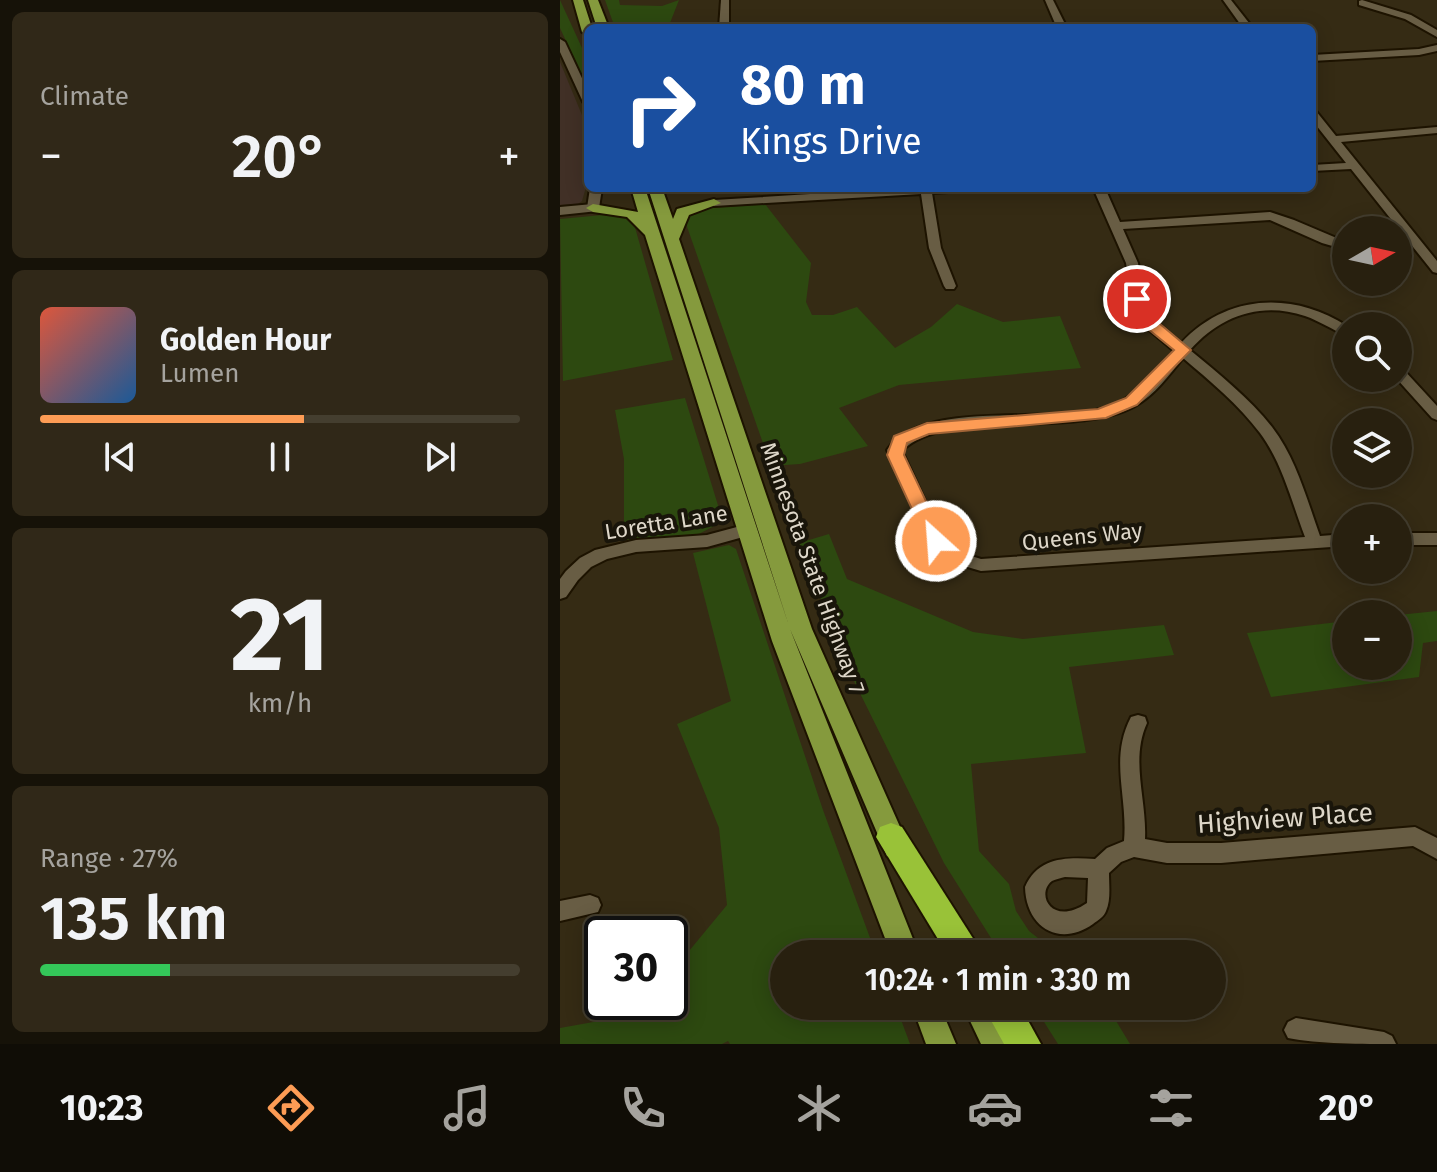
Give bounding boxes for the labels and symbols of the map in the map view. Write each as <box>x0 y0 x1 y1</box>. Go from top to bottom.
north arrow <box>1332 216 1412 296</box>
pin <box>1103 265 1171 333</box>
street label: Minnesota State Highway 7 <box>754 439 871 698</box>
street label: Loretta Lane <box>603 499 730 546</box>
position arrow <box>894 499 978 583</box>
street label: Queens Way <box>1020 517 1144 556</box>
street label: Highview Place <box>1196 797 1374 840</box>
speed limit sign: 30 <box>584 916 688 1020</box>

